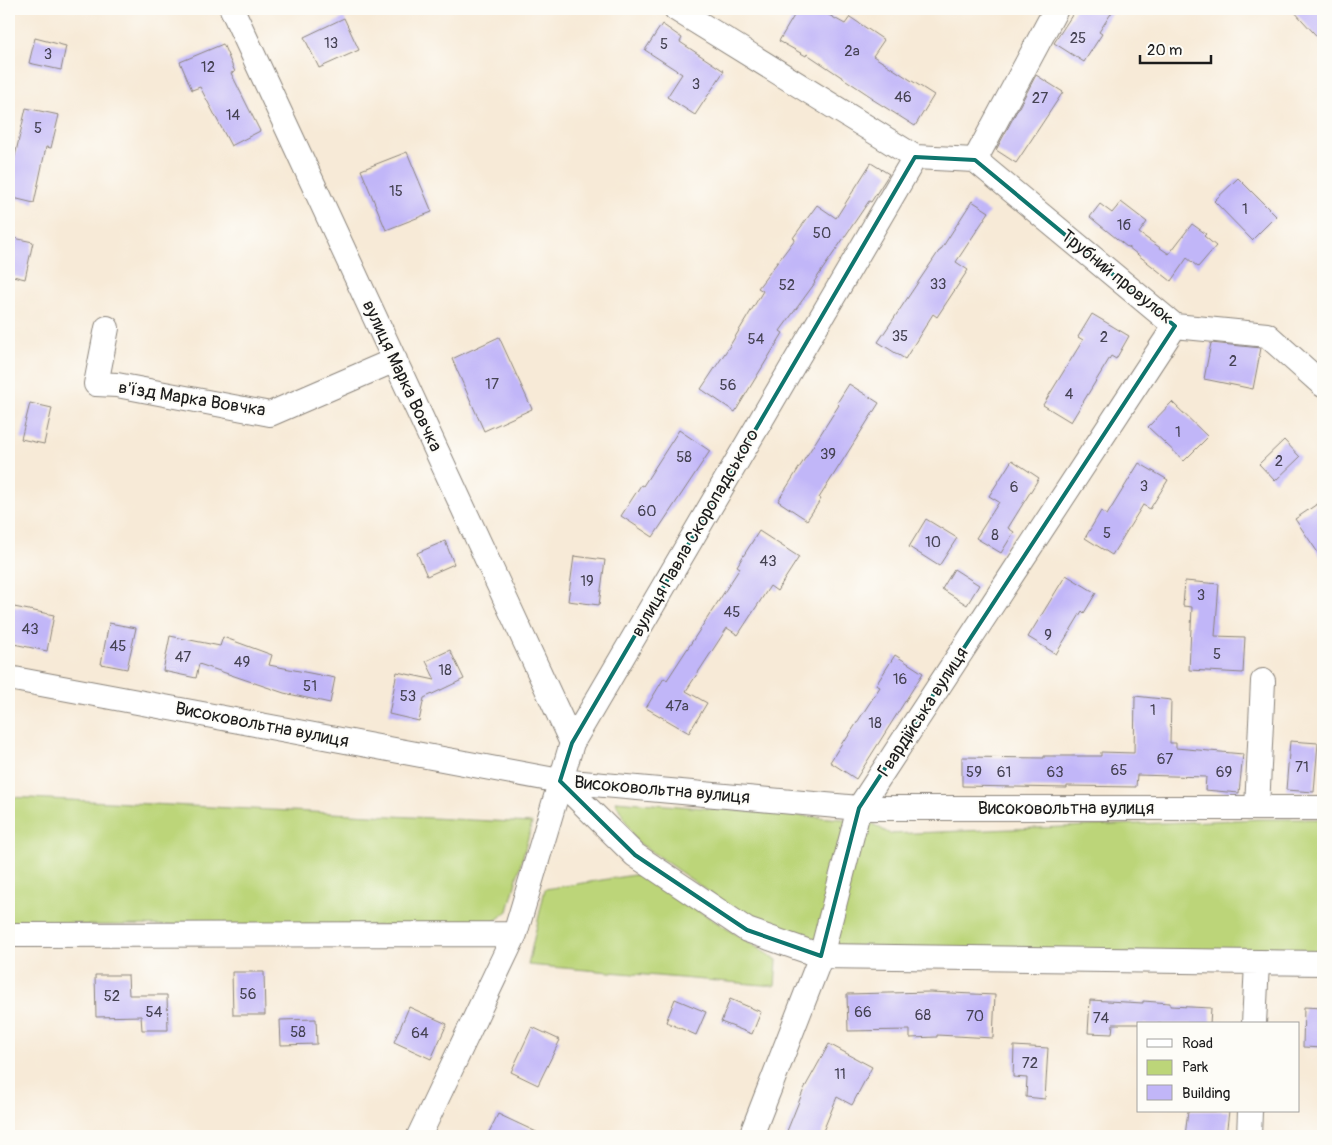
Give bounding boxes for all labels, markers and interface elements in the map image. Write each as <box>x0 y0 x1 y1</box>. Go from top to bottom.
house number: 25 <box>1070 29 1086 48</box>
scale bar <box>1140 32 1211 64</box>
house number: 13 <box>324 34 338 53</box>
house number: 5 <box>660 35 668 54</box>
text: 20 m <box>1147 41 1182 60</box>
house number: 2а <box>844 42 860 61</box>
house number: 3 <box>44 45 52 64</box>
house number: 12 <box>201 58 215 77</box>
house number: 3 <box>692 75 700 94</box>
house number: 46 <box>894 88 912 107</box>
house number: 27 <box>1032 89 1048 108</box>
house number: 14 <box>226 106 241 125</box>
house number: 5 <box>34 119 42 138</box>
house number: 15 <box>389 182 403 201</box>
house number: 1 <box>1242 200 1248 219</box>
house number: 1б <box>1117 216 1132 235</box>
house number: 50 <box>813 224 831 243</box>
street label: Трубний провулок <box>1056 225 1178 329</box>
house number: 33 <box>930 275 946 294</box>
house number: 52 <box>779 276 795 295</box>
street label: вулиця Марка Вовчка <box>357 297 447 455</box>
house number: 35 <box>892 327 908 346</box>
house number: 2 <box>1100 328 1108 347</box>
house number: 54 <box>748 330 765 349</box>
house number: 2 <box>1229 352 1237 371</box>
house number: 17 <box>485 375 499 394</box>
street label: в'їзд Марка Вовчка <box>117 376 267 422</box>
house number: 56 <box>720 376 736 395</box>
house number: 4 <box>1065 385 1074 404</box>
house number: 1 <box>1175 423 1181 442</box>
street label: вулиця Павла Скоропадського <box>626 425 764 641</box>
house number: 39 <box>820 445 836 464</box>
house number: 58 <box>676 448 692 467</box>
house number: 2 <box>1275 452 1283 471</box>
house number: 3 <box>1140 477 1148 496</box>
house number: 6 <box>1010 478 1018 497</box>
house number: 60 <box>638 502 656 521</box>
house number: 5 <box>1103 524 1111 543</box>
house number: 8 <box>991 526 999 545</box>
house number: 10 <box>925 533 941 552</box>
house number: 43 <box>759 552 777 571</box>
house number: 19 <box>580 572 594 591</box>
house number: 3 <box>1197 586 1205 605</box>
house number: 45 <box>724 603 740 622</box>
house number: 43 <box>21 620 39 639</box>
house number: 9 <box>1044 626 1052 645</box>
house number: 45 <box>110 637 126 656</box>
street label: Гвардійська вулиця <box>873 643 973 781</box>
house number: 5 <box>1213 645 1221 664</box>
house number: 47 <box>175 648 191 667</box>
house number: 49 <box>234 653 250 672</box>
house number: 18 <box>438 661 452 680</box>
house number: 16 <box>893 670 907 689</box>
house number: 51 <box>303 677 317 696</box>
house number: 53 <box>400 687 416 706</box>
street label: Високовольтна вулиця <box>173 697 351 753</box>
house number: 47а <box>665 697 689 716</box>
house number: 1 <box>1150 701 1156 720</box>
house number: 18 <box>868 714 882 733</box>
house number: 67 <box>1157 750 1173 769</box>
house number: 71 <box>1295 758 1309 777</box>
house number: 65 <box>1111 761 1127 780</box>
house number: 59 <box>966 763 982 782</box>
house number: 61 <box>997 763 1011 782</box>
house number: 63 <box>1046 763 1064 782</box>
house number: 69 <box>1216 763 1232 782</box>
street label: Високовольтна вулиця <box>573 771 751 809</box>
street label: Високовольтна вулиця <box>978 797 1154 820</box>
house number: 56 <box>240 985 256 1004</box>
house number: 52 <box>104 987 120 1006</box>
house number: 54 <box>146 1003 163 1022</box>
house number: 66 <box>854 1003 872 1022</box>
house number: 68 <box>915 1006 932 1025</box>
house number: 70 <box>966 1007 984 1026</box>
house number: 74 <box>1093 1009 1110 1028</box>
legend <box>1137 1022 1300 1112</box>
house number: 58 <box>290 1023 306 1042</box>
house number: 64 <box>411 1024 429 1043</box>
text: Road <box>1182 1034 1213 1053</box>
house number: 72 <box>1022 1054 1038 1073</box>
text: Park <box>1182 1058 1209 1077</box>
house number: 11 <box>834 1065 846 1084</box>
text: Building <box>1182 1084 1230 1103</box>

